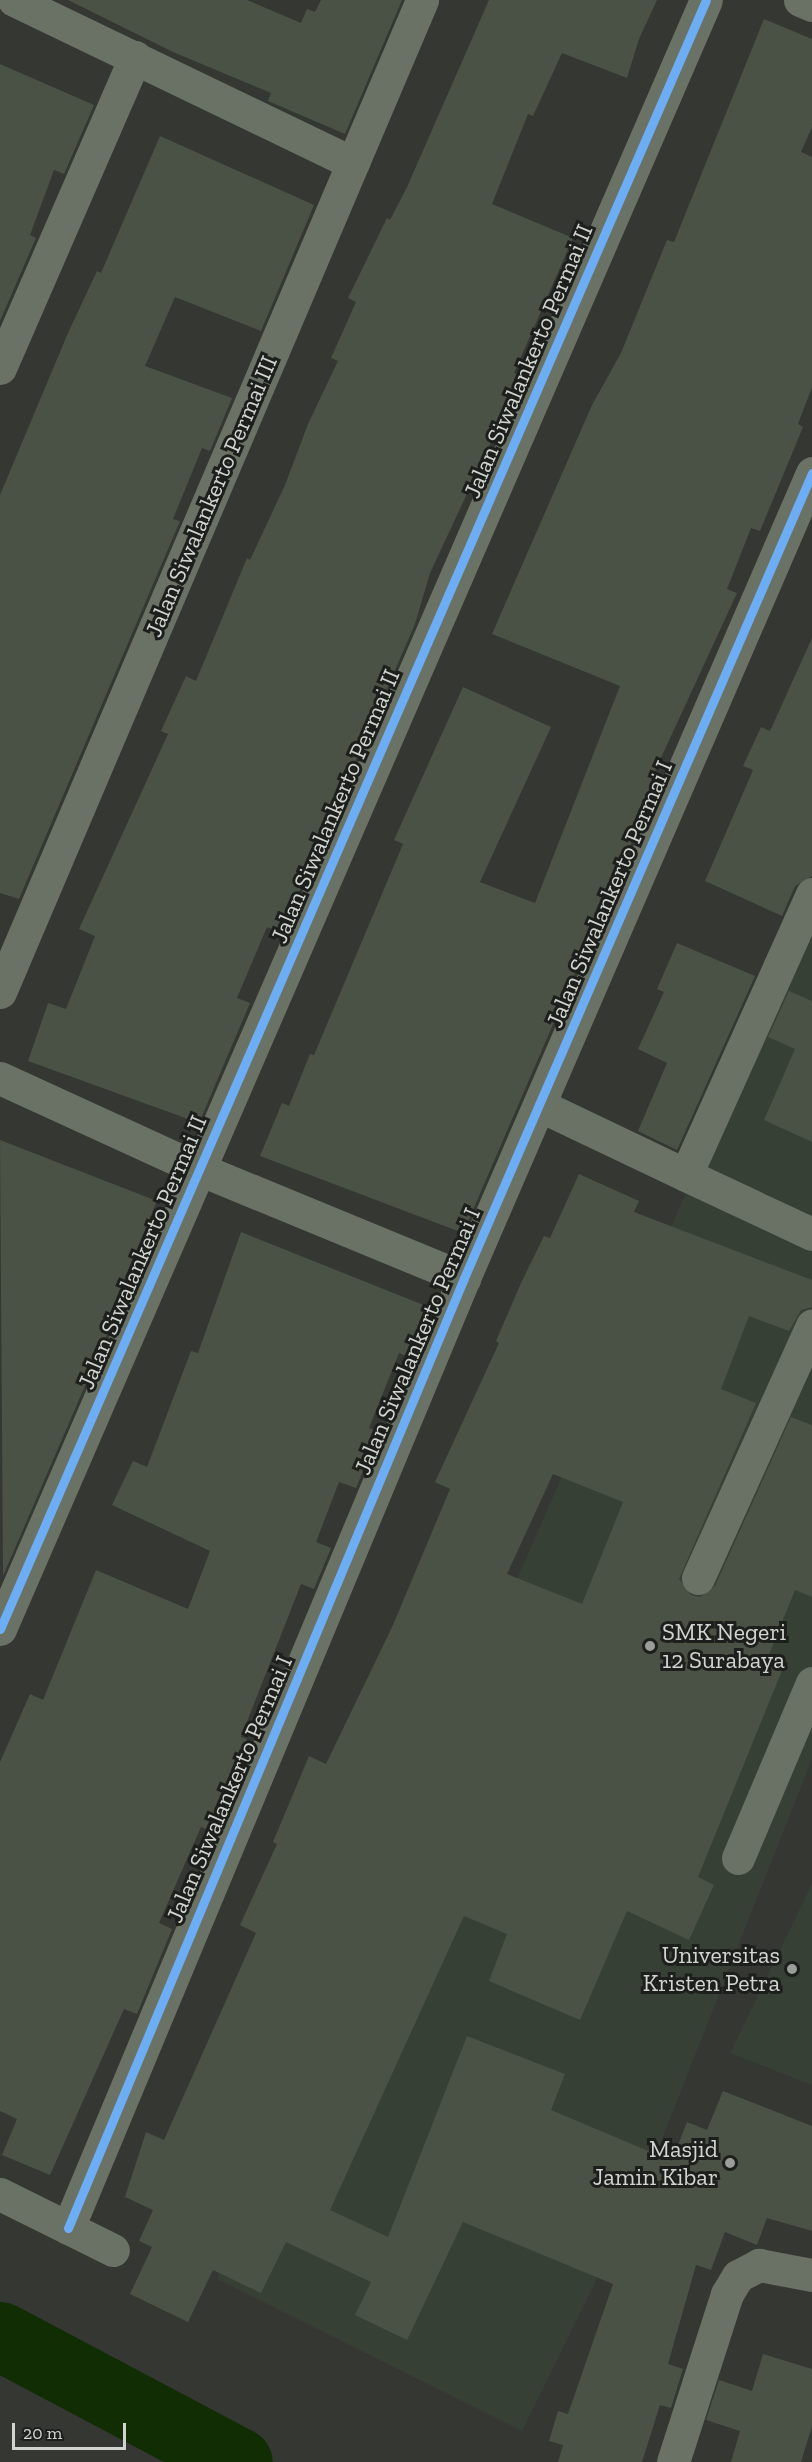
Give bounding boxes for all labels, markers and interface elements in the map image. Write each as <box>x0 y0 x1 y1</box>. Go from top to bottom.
street label: Jalan Siwalankerto Permai II <box>457 220 599 502</box>
street label: Jalan Siwalankerto Permai III <box>139 351 283 641</box>
street label: Jalan Siwalankerto Permai II <box>264 665 406 947</box>
street label: Jalan Siwalankerto Permai I <box>540 756 678 1032</box>
street label: Jalan Siwalankerto Permai II <box>71 1111 213 1393</box>
street label: Jalan Siwalankerto Permai I <box>348 1203 486 1479</box>
place label: SMK Negeri 12 Surabaya <box>662 1618 787 1674</box>
marker: SMK Negeri 12 Surabaya <box>643 1639 657 1653</box>
street label: Jalan Siwalankerto Permai I <box>160 1651 298 1927</box>
place label: Universitas Kristen Petra <box>643 1941 780 1997</box>
marker: Universitas Kristen Petra <box>785 1962 799 1976</box>
place label: Masjid Jamin Kibar <box>593 2135 718 2191</box>
marker: Masjid Jamin Kibar <box>723 2156 737 2170</box>
scale bar <box>15 2411 129 2449</box>
text: 20 m <box>23 2422 62 2444</box>

